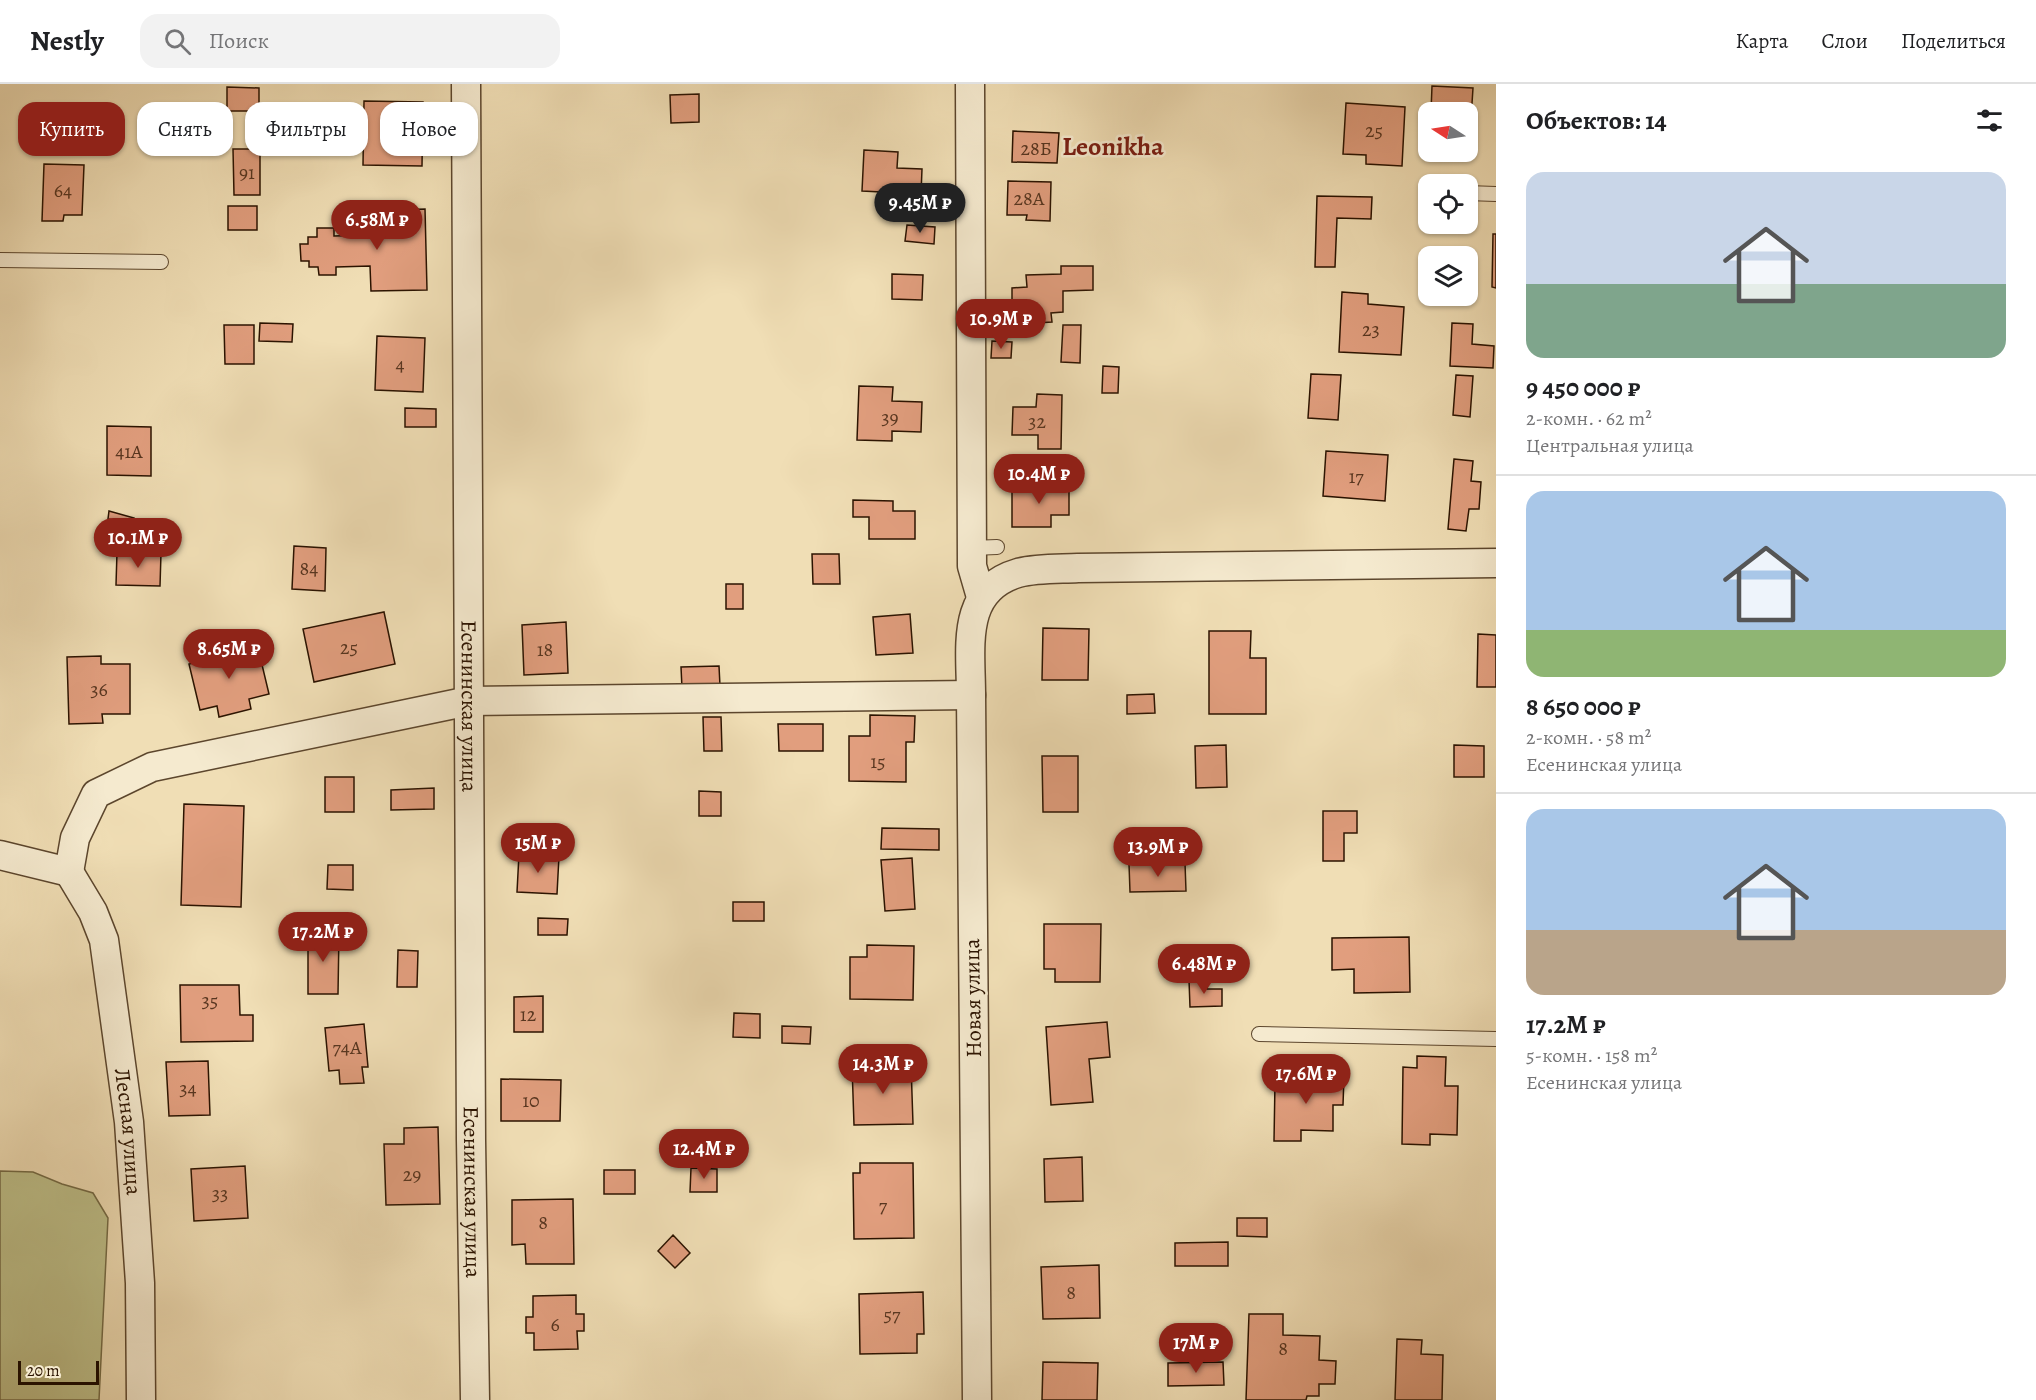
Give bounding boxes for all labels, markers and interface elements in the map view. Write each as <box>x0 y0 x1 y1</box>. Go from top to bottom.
search box <box>140 14 560 68</box>
text: Nestly <box>30 22 104 60</box>
icon: search <box>161 25 194 58</box>
text: Поиск <box>209 26 269 56</box>
text: Карта <box>1735 27 1788 55</box>
text: Слои <box>1821 27 1868 55</box>
text: Поделиться <box>1901 27 2006 55</box>
chip: Купить <box>18 102 125 156</box>
chip: Снять <box>137 102 233 156</box>
chip: Фильтры <box>245 102 368 156</box>
chip: Новое <box>380 102 478 156</box>
north arrow <box>1418 102 1478 162</box>
map controls <box>1418 102 1478 306</box>
text: Объектов: 14 <box>1526 103 1667 138</box>
icon: filters <box>1973 104 2006 137</box>
house number: 25 <box>1365 117 1383 144</box>
district label: Leonikha <box>1062 129 1164 164</box>
house number: 28Б <box>1020 135 1052 162</box>
house number: 91 <box>239 159 255 186</box>
button: locate <box>1418 174 1478 234</box>
house number: 64 <box>54 177 72 204</box>
pin: 9.45M ₽ <box>865 183 975 234</box>
house number: 28А <box>1014 185 1045 212</box>
text: 9.45M ₽ <box>888 189 952 216</box>
pin: 6.58M ₽ <box>322 200 432 251</box>
text: 6.58M ₽ <box>345 206 409 233</box>
icon: home <box>1712 211 1820 319</box>
button: layers <box>1418 246 1478 306</box>
pin: 10.9M ₽ <box>946 299 1056 350</box>
text: 10.9M ₽ <box>970 305 1032 332</box>
house number: 23 <box>1362 316 1380 343</box>
house number: 4 <box>395 351 405 378</box>
text: 9 450 000 ₽ <box>1526 370 1640 405</box>
house number: 39 <box>881 404 899 431</box>
text: 2-комн. · 62 m² <box>1526 405 1652 432</box>
house number: 32 <box>1028 408 1046 435</box>
text: Центральная улица <box>1526 432 1694 459</box>
house number: 41А <box>115 438 143 465</box>
pin: 10.4M ₽ <box>984 454 1094 505</box>
text: 10.4M ₽ <box>1008 460 1070 487</box>
house number: 17 <box>1348 463 1364 490</box>
pin: 10.1M ₽ <box>83 518 193 569</box>
text: 10.1M ₽ <box>108 524 168 551</box>
icon: home <box>1712 530 1820 638</box>
house number: 84 <box>300 555 318 582</box>
street label: Есенинская улица <box>454 620 484 793</box>
pin: 8.65M ₽ <box>174 629 284 680</box>
house number: 25 <box>340 634 358 661</box>
text: 8.65M ₽ <box>197 635 261 662</box>
house number: 18 <box>537 636 553 663</box>
house number: 36 <box>90 676 108 703</box>
text: 8 650 000 ₽ <box>1526 689 1641 724</box>
text: 2-комн. · 58 m² <box>1526 724 1651 751</box>
house number: 15 <box>870 748 886 775</box>
text: Есенинская улица <box>1526 751 1682 778</box>
pin: 15M ₽ <box>496 823 580 874</box>
pin: 13.9M ₽ <box>1103 827 1213 878</box>
text: 15M ₽ <box>515 829 561 856</box>
text: 13.9M ₽ <box>1128 833 1188 860</box>
icon: home <box>1712 848 1820 956</box>
pin: 17.2M ₽ <box>268 912 378 963</box>
text: 17.2M ₽ <box>292 918 354 945</box>
street label: Новая улица <box>957 937 989 1058</box>
pin: 6.48M ₽ <box>1149 944 1259 995</box>
text: 6.48M ₽ <box>1172 950 1236 977</box>
house number: 35 <box>202 987 218 1014</box>
house number: 12 <box>520 1001 537 1028</box>
text: 17.2M ₽ <box>1526 1007 1606 1042</box>
house number: 74А <box>332 1034 362 1061</box>
text: 5-комн. · 158 m² <box>1526 1042 1657 1069</box>
pin: 14.3M ₽ <box>828 1044 938 1095</box>
text: 14.3M ₽ <box>852 1050 914 1077</box>
pin: 17.6M ₽ <box>1251 1054 1361 1105</box>
text: 17.6M ₽ <box>1276 1060 1337 1087</box>
street label: Лесная улица <box>107 1066 149 1197</box>
text: Есенинская улица <box>1526 1069 1682 1096</box>
house number: 34 <box>179 1075 197 1102</box>
house number: 10 <box>522 1087 540 1114</box>
street label: Есенинская улица <box>456 1106 488 1279</box>
pin: 12.4M ₽ <box>649 1129 759 1180</box>
text: 12.4M ₽ <box>673 1135 735 1162</box>
house number: 29 <box>403 1161 421 1188</box>
house number: 33 <box>212 1180 228 1207</box>
house number: 7 <box>879 1192 888 1219</box>
house number: 8 <box>538 1209 548 1236</box>
house number: 8 <box>1066 1279 1076 1306</box>
house number: 57 <box>884 1301 901 1328</box>
house number: 6 <box>550 1311 560 1338</box>
pin: 17M ₽ <box>1154 1323 1238 1374</box>
text: 17M ₽ <box>1173 1329 1219 1356</box>
house number: 8 <box>1278 1335 1288 1362</box>
scale bar <box>18 1358 99 1386</box>
text: 20 m <box>27 1360 60 1382</box>

